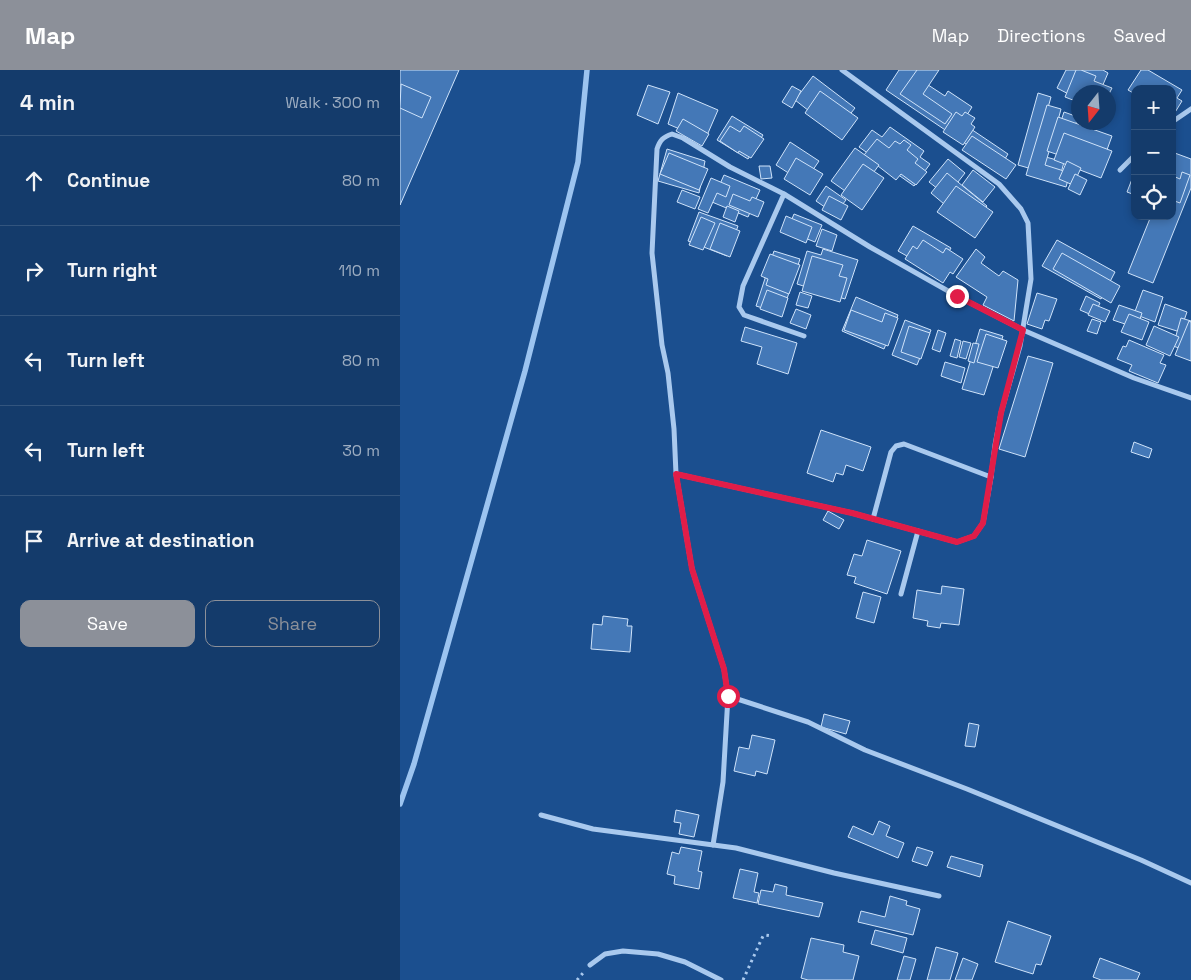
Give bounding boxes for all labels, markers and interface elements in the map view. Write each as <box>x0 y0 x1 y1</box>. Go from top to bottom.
text: Map <box>25 20 75 51</box>
text: Map <box>932 24 969 47</box>
text: Directions <box>997 24 1086 47</box>
text: Saved <box>1114 24 1166 47</box>
north arrow <box>1071 85 1116 130</box>
map controls <box>1131 85 1176 220</box>
button: + <box>1131 85 1176 130</box>
text: 4 min <box>20 89 75 116</box>
text: Walk · 300 m <box>285 92 380 113</box>
button: − <box>1131 130 1176 175</box>
icon: ahead <box>20 167 48 195</box>
text: Continue <box>67 168 150 193</box>
text: 80 m <box>342 170 380 191</box>
button: locate <box>1131 175 1176 220</box>
icon: right <box>20 257 48 285</box>
text: Turn right <box>67 258 157 283</box>
text: 110 m <box>338 260 380 281</box>
route end <box>946 285 969 308</box>
icon: left <box>20 347 48 375</box>
text: Turn left <box>67 348 145 373</box>
text: 80 m <box>342 350 380 371</box>
icon: left <box>20 437 48 465</box>
text: Turn left <box>67 438 145 463</box>
text: 30 m <box>342 440 380 461</box>
icon: arrive <box>20 527 48 555</box>
text: Arrive at destination <box>67 528 255 553</box>
button: Save <box>20 600 195 647</box>
button: Share <box>205 600 380 647</box>
route start <box>717 685 740 708</box>

